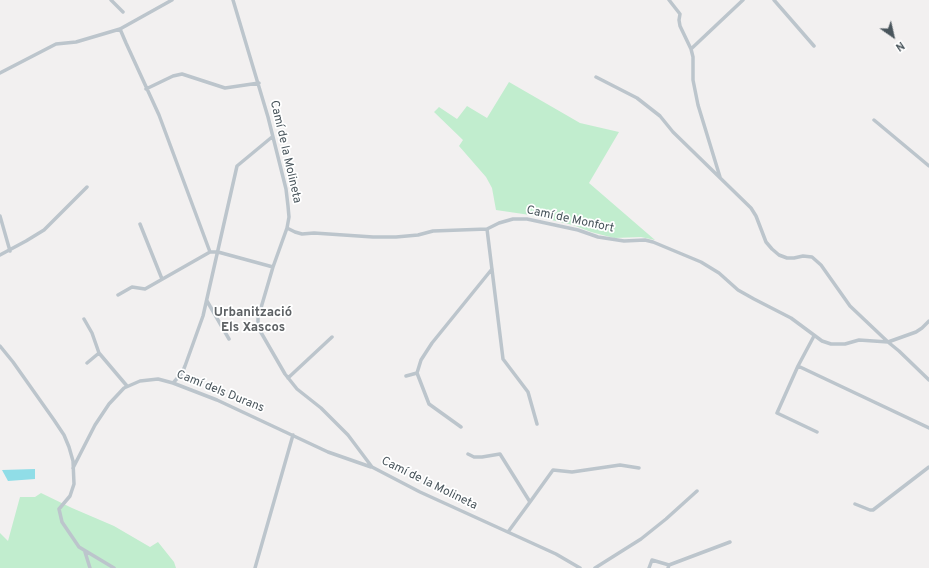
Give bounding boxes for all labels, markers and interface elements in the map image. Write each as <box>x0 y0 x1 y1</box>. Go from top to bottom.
north arrow <box>873 16 913 56</box>
text: N <box>893 38 907 54</box>
street label: Camí de la Molineta <box>266 99 304 205</box>
street label: Camí de Monfort <box>525 204 615 236</box>
district label: Urbanització Els Xascos <box>214 305 292 336</box>
street label: Camí dels Durans <box>174 368 266 416</box>
street label: Camí de la Molineta <box>379 454 479 514</box>

